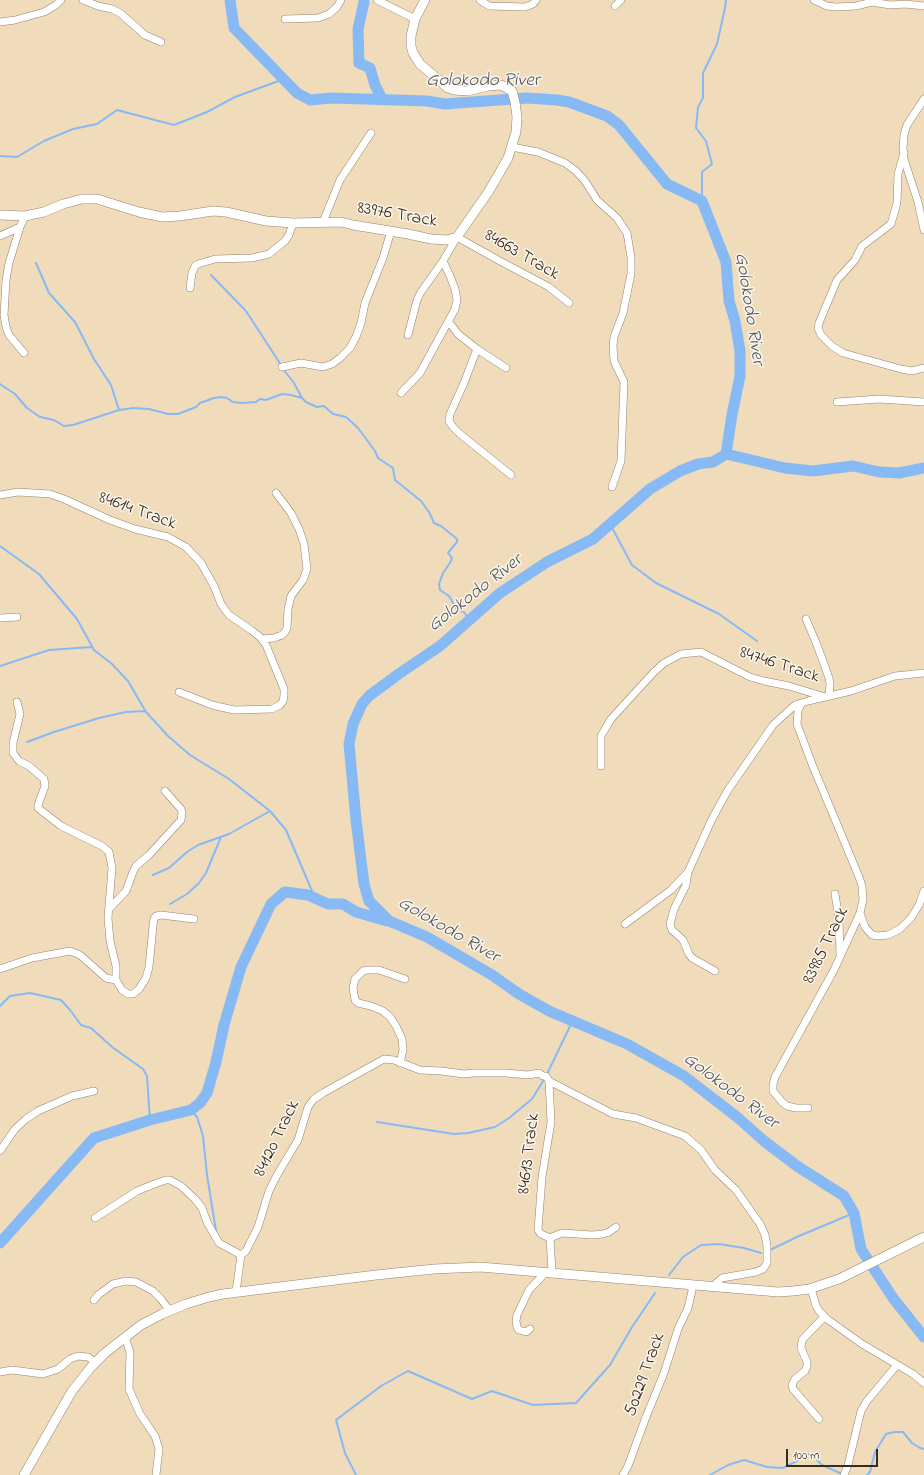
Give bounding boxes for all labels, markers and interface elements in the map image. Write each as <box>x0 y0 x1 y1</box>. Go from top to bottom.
water label: Golokodo River <box>426 71 540 93</box>
street label: 83976 Track <box>355 198 439 234</box>
street label: 84663 Track <box>479 226 563 286</box>
water label: Golokodo River <box>728 251 768 367</box>
street label: 84614 Track <box>95 488 179 536</box>
water label: Golokodo River <box>424 550 528 638</box>
street label: 84746 Track <box>736 643 822 689</box>
water label: Golokodo River <box>393 893 503 969</box>
street label: 83985 Track <box>799 904 855 988</box>
water label: Golokodo River <box>678 1049 782 1135</box>
street label: 84120 Track <box>250 1097 306 1181</box>
street label: 84613 Track <box>514 1112 546 1196</box>
street label: 50229 Track <box>621 1330 671 1420</box>
scale bar <box>788 1441 880 1467</box>
text: 100 m <box>793 1447 820 1465</box>

